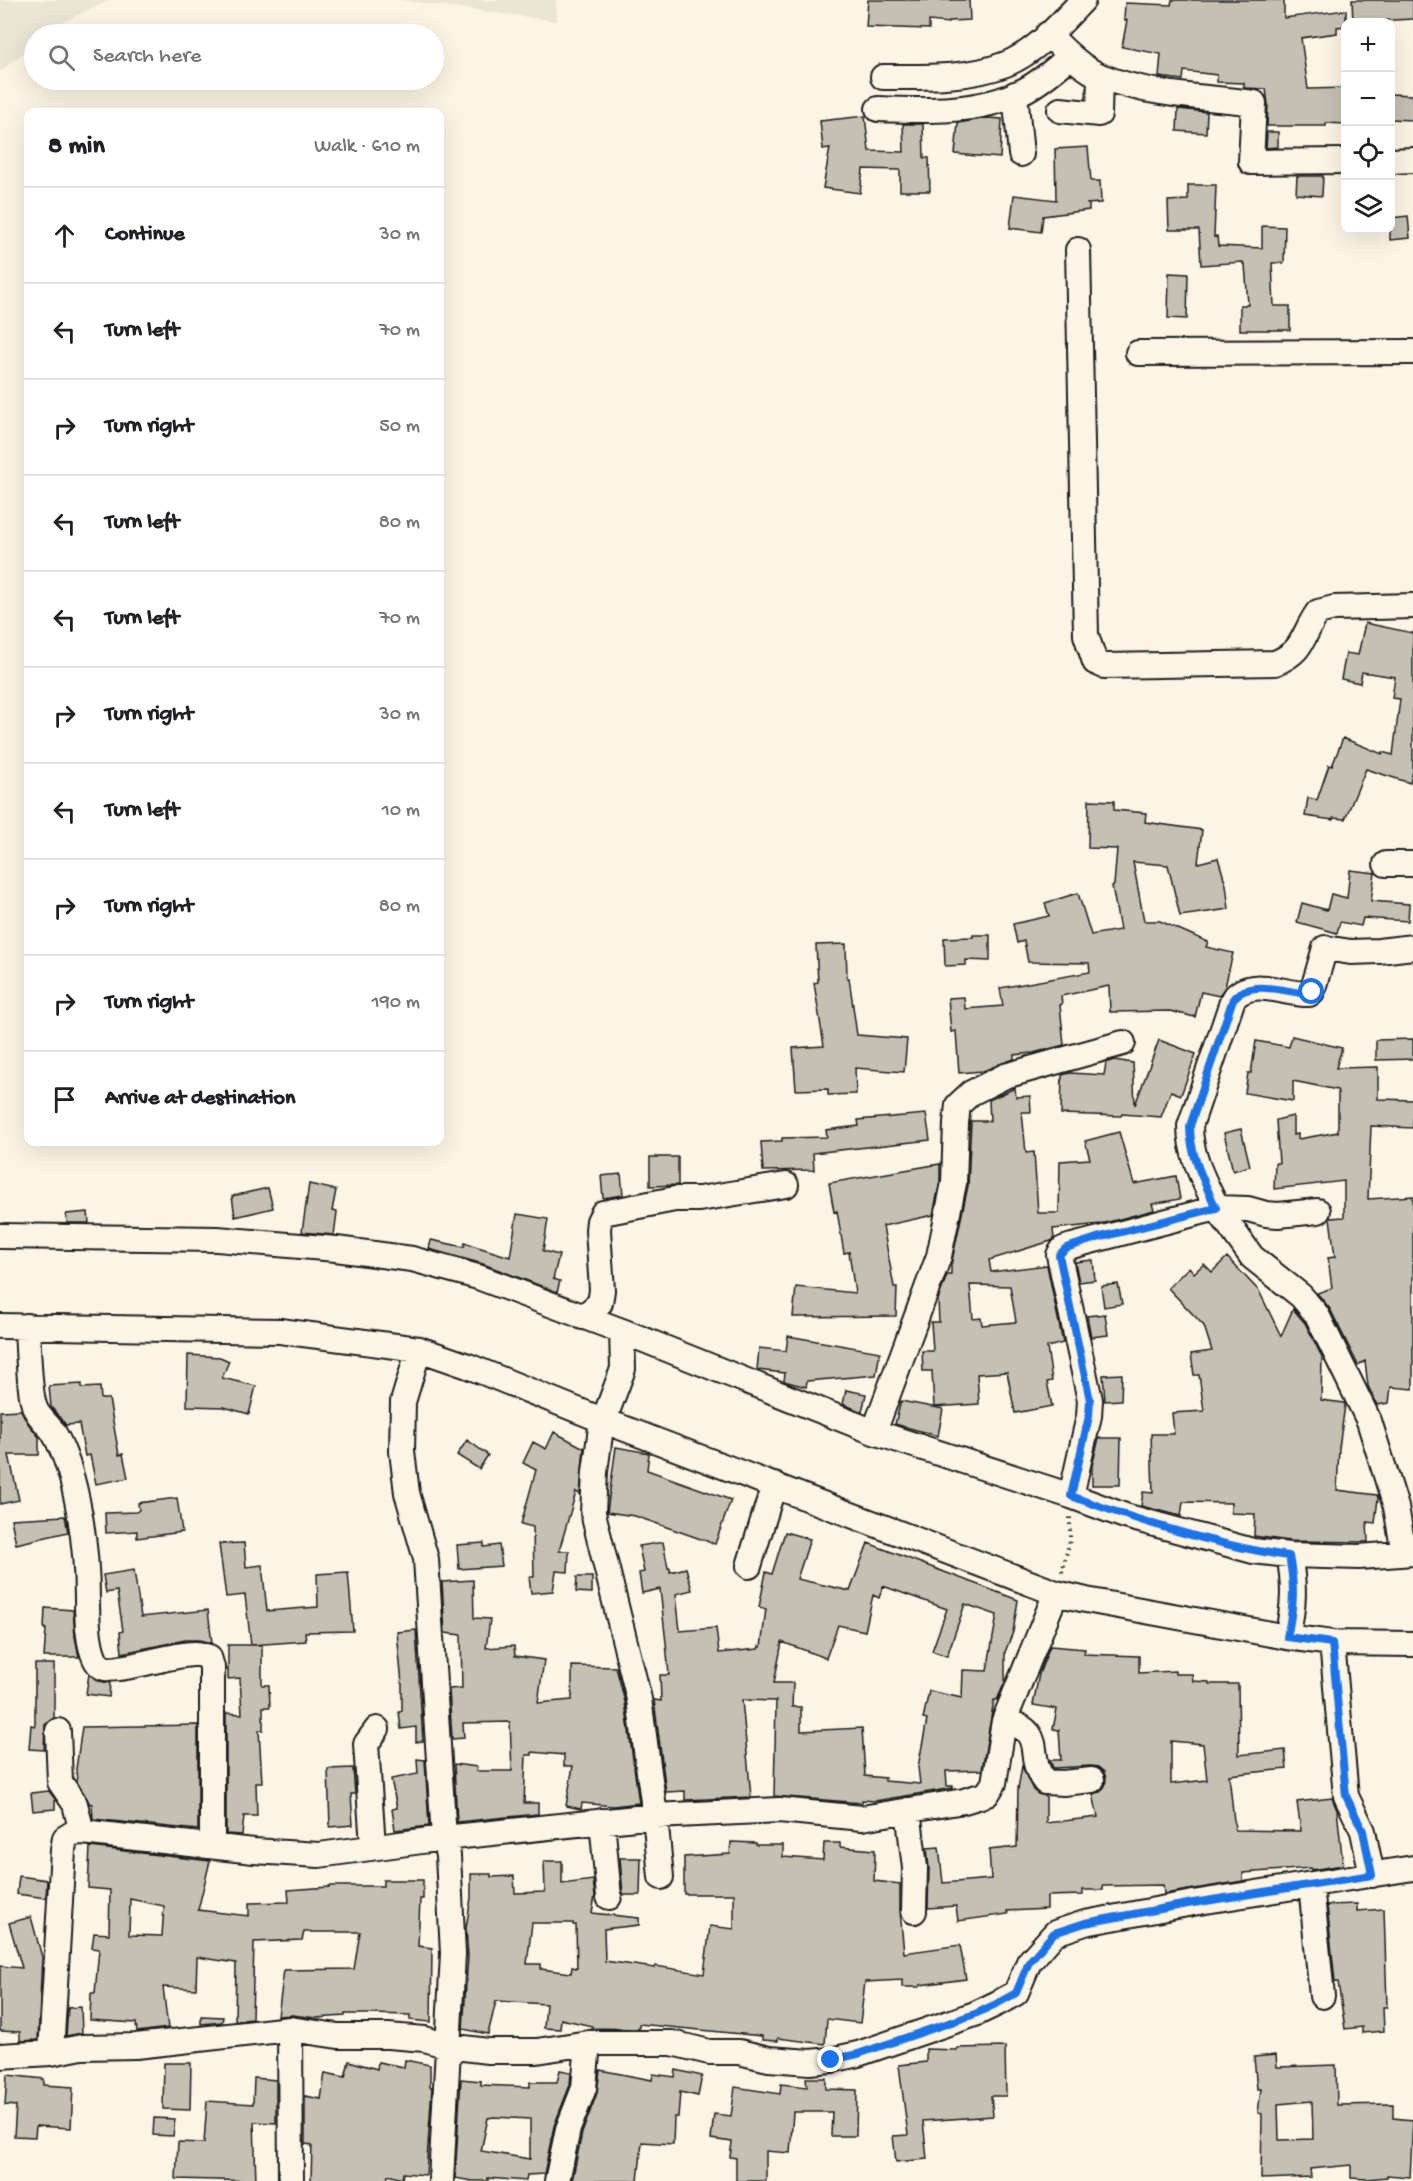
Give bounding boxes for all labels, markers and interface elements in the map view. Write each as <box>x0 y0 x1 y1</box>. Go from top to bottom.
map controls <box>1341 18 1395 234</box>
button: + <box>1341 18 1395 72</box>
search box <box>24 24 444 90</box>
icon: search <box>45 41 78 74</box>
text: Search here <box>93 44 201 70</box>
button: − <box>1341 72 1395 126</box>
button: locate <box>1341 126 1395 180</box>
text: 8 min <box>48 132 105 163</box>
text: Walk · 610 m <box>314 136 420 159</box>
button: layers <box>1341 180 1395 234</box>
icon: ahead <box>48 219 81 252</box>
text: Continue <box>105 222 185 248</box>
text: 30 m <box>379 224 420 247</box>
icon: left <box>48 315 81 348</box>
text: Turn left <box>105 318 179 344</box>
text: 70 m <box>379 320 420 343</box>
icon: right <box>48 411 81 444</box>
text: Turn right <box>105 414 193 440</box>
text: 50 m <box>379 416 420 439</box>
icon: left <box>48 507 81 540</box>
text: Turn left <box>105 510 179 536</box>
text: 80 m <box>379 512 420 535</box>
icon: left <box>48 603 81 636</box>
text: Turn left <box>105 606 179 632</box>
text: 70 m <box>379 608 420 631</box>
icon: right <box>48 699 81 732</box>
text: Turn right <box>105 702 193 728</box>
text: 30 m <box>379 704 420 727</box>
icon: left <box>48 795 81 828</box>
text: Turn left <box>105 798 179 824</box>
text: 10 m <box>382 800 420 823</box>
icon: right <box>48 891 81 924</box>
text: Turn right <box>105 894 193 920</box>
text: 80 m <box>379 896 420 919</box>
route start <box>1298 978 1324 1004</box>
icon: right <box>48 987 81 1020</box>
text: Turn right <box>105 990 193 1016</box>
text: 190 m <box>372 992 420 1015</box>
icon: arrive <box>48 1083 81 1116</box>
text: Arrive at destination <box>105 1086 295 1112</box>
route end <box>817 2046 843 2072</box>

